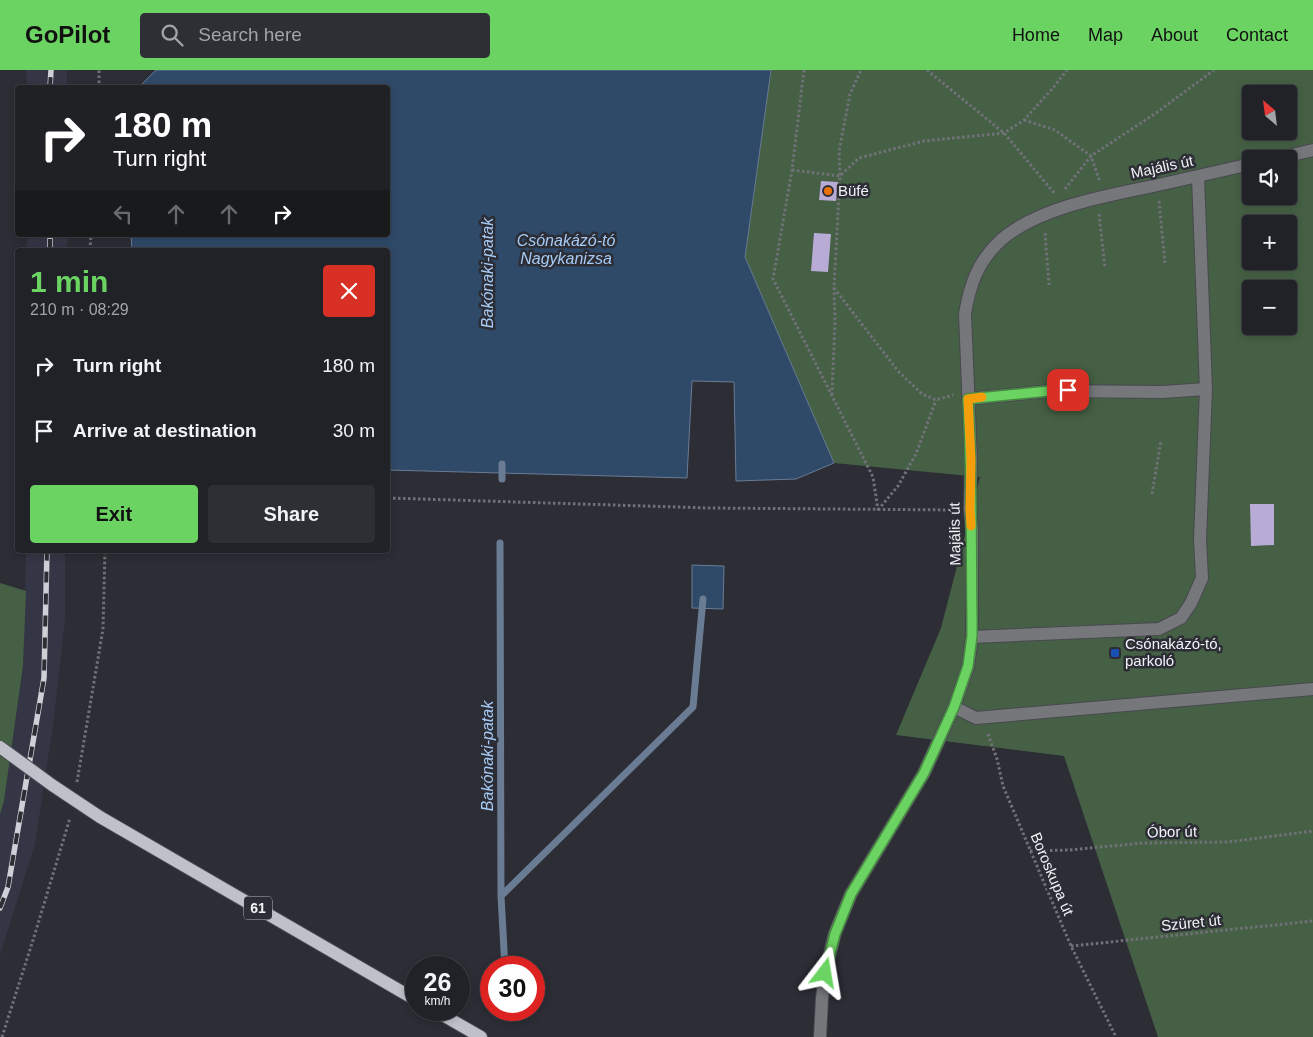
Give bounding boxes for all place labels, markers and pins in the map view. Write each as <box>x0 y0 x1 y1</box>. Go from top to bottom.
place label: Büfé <box>838 182 869 199</box>
marker: Büfé <box>822 185 834 197</box>
pin <box>1047 369 1089 411</box>
place label: Csónakázó-tó, parkoló <box>1125 635 1222 669</box>
marker: Csónakázó-tó, parkoló <box>1109 647 1121 659</box>

